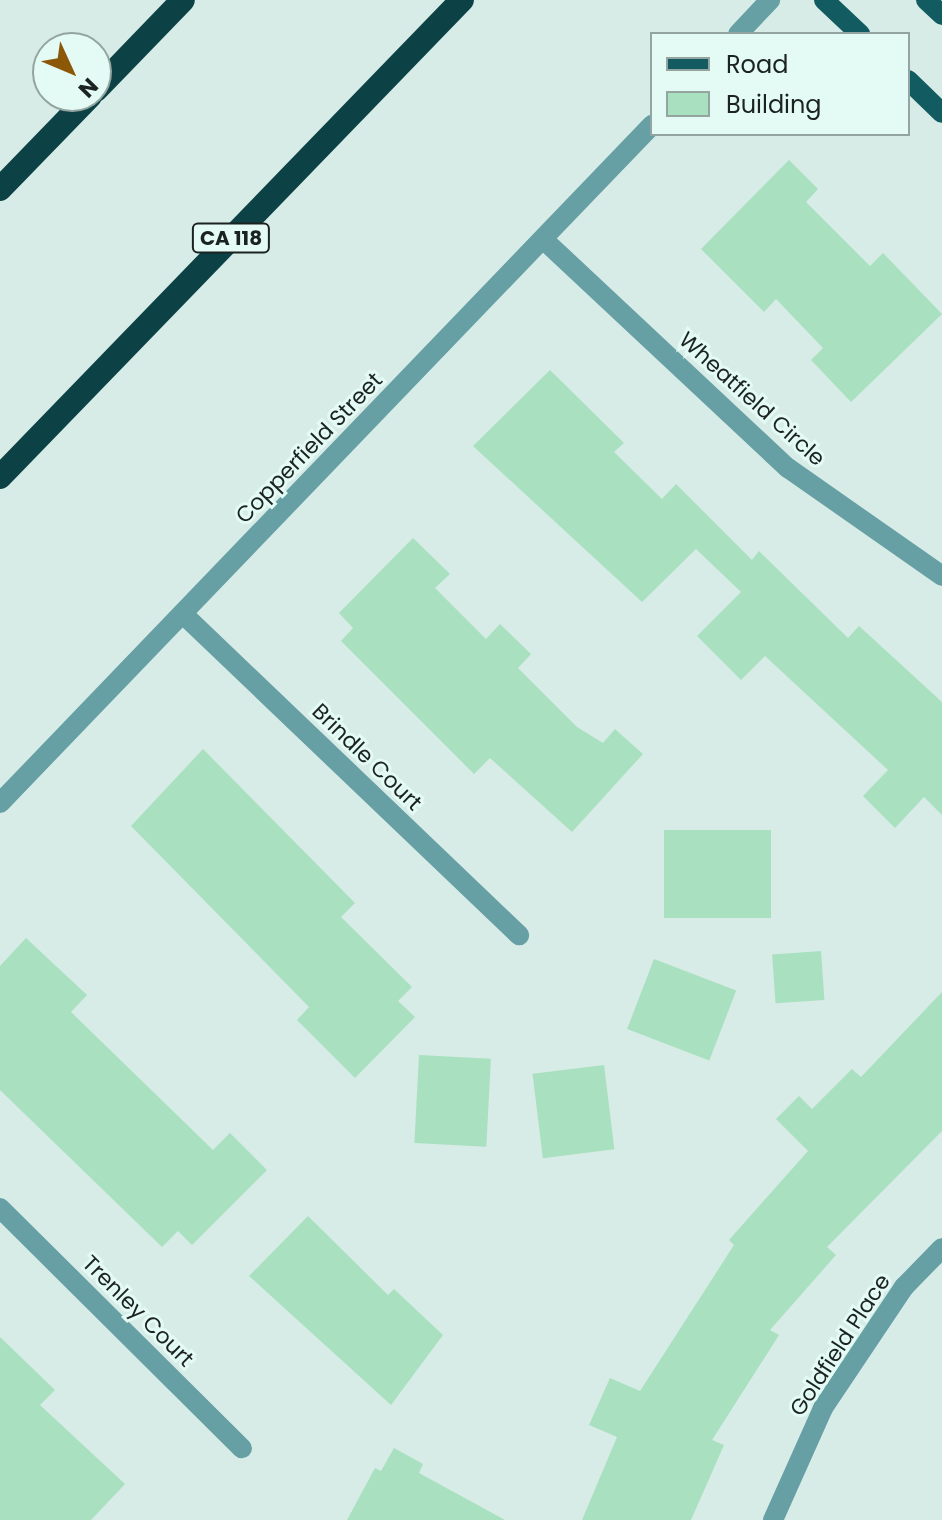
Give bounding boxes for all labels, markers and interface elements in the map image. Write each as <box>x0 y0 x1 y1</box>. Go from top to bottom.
north arrow <box>32 32 112 112</box>
legend <box>650 32 910 136</box>
text: Road <box>726 48 788 81</box>
text: N <box>71 71 105 104</box>
text: Building <box>726 88 822 121</box>
road number: CA 118 <box>191 222 271 254</box>
street label: Wheatfield Circle <box>673 326 831 472</box>
street label: Copperfield Street <box>230 367 388 529</box>
street label: Brindle Court <box>307 698 427 816</box>
street label: Trenley Court <box>77 1250 199 1372</box>
street label: Goldfield Place <box>784 1269 896 1421</box>

